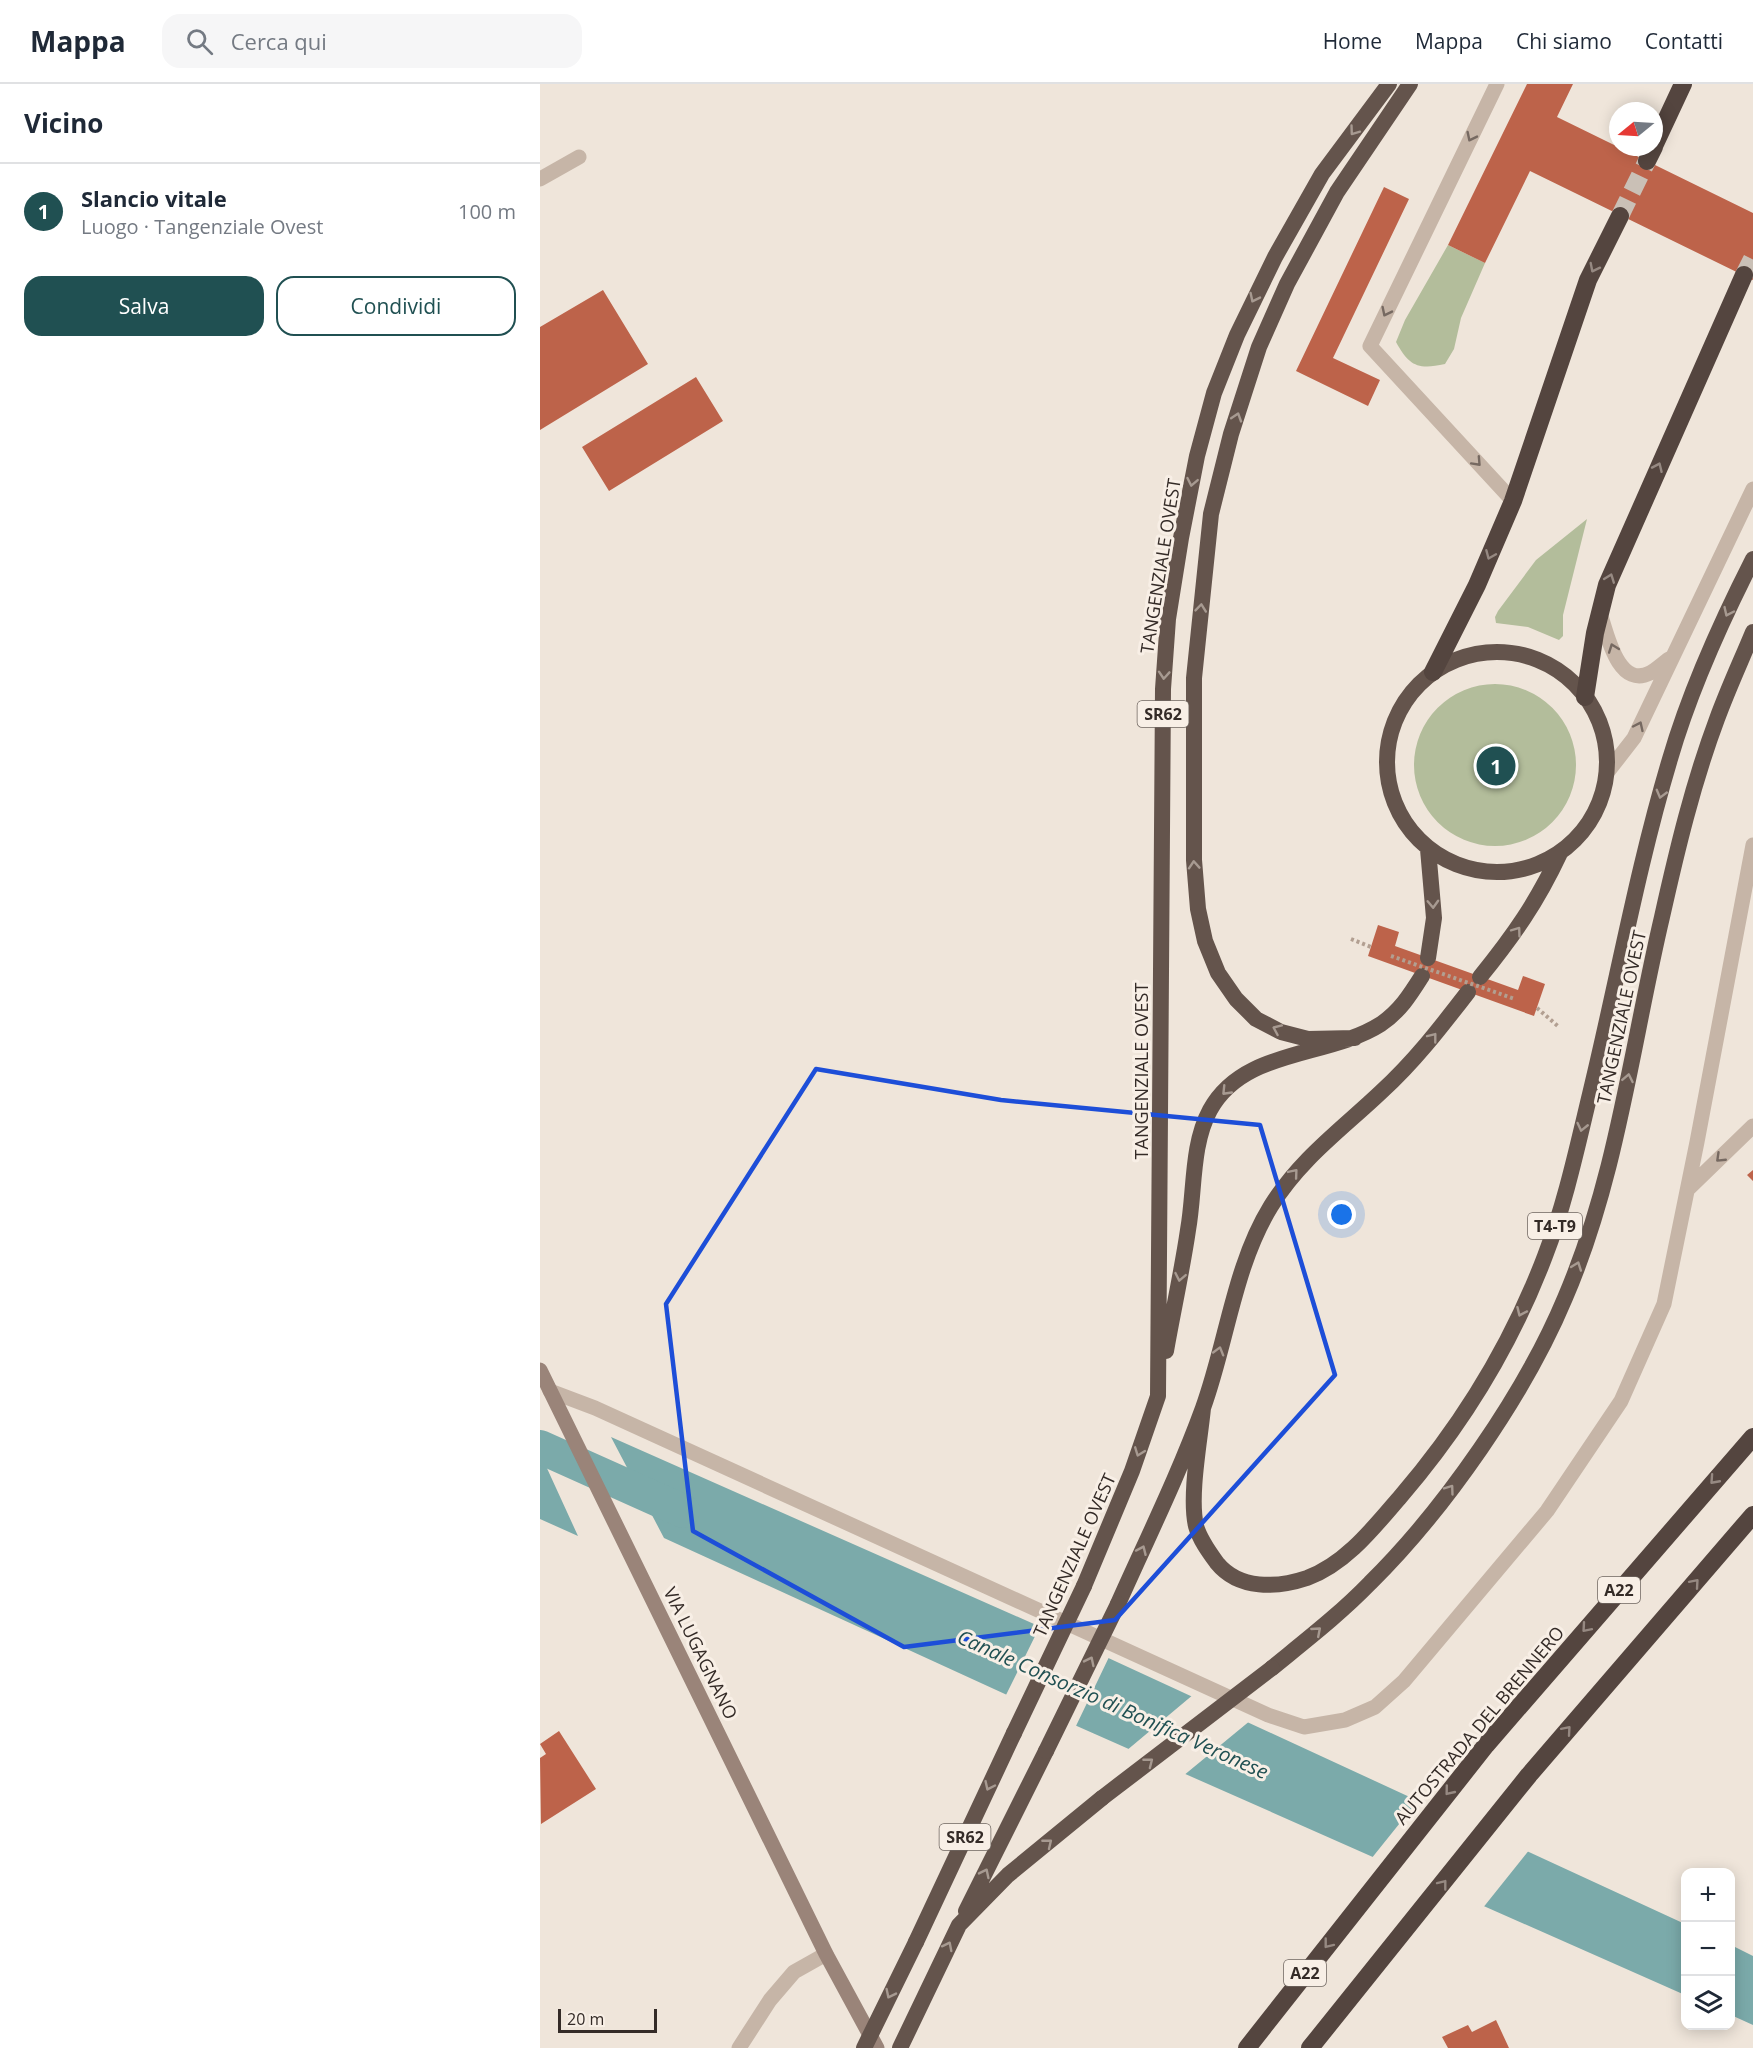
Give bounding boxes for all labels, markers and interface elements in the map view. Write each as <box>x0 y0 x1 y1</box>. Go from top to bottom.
search box <box>162 14 582 68</box>
text: Mappa <box>30 22 126 60</box>
icon: search <box>183 25 216 58</box>
text: Cerca qui <box>231 26 327 56</box>
text: Home <box>1323 27 1382 55</box>
text: Mappa <box>1415 27 1483 55</box>
text: Chi siamo <box>1516 27 1612 55</box>
text: Contatti <box>1645 27 1723 55</box>
north arrow <box>1609 102 1663 156</box>
text: Vicino <box>24 105 103 141</box>
one-way arrow <box>1350 124 1361 135</box>
one-way arrow <box>1467 130 1478 141</box>
text: Slancio vitale <box>81 183 227 213</box>
text: 1 <box>38 198 49 225</box>
text: 100 m <box>458 198 516 225</box>
text: Luogo · Tangenziale Ovest <box>81 213 323 240</box>
one-way arrow <box>1590 262 1601 273</box>
button: Salva <box>24 276 264 336</box>
button: Condividi <box>276 276 516 336</box>
one-way arrow <box>1250 292 1262 303</box>
one-way arrow <box>1382 306 1394 317</box>
one-way arrow <box>1230 412 1242 423</box>
one-way arrow <box>1470 455 1481 465</box>
one-way arrow <box>1651 462 1663 473</box>
street label: TANGENZIALE OVEST <box>1134 477 1186 655</box>
one-way arrow <box>1186 477 1199 487</box>
one-way arrow <box>1485 549 1497 560</box>
one-way arrow <box>1603 574 1615 585</box>
one-way arrow <box>1194 603 1207 612</box>
one-way arrow <box>1723 605 1735 616</box>
one-way arrow <box>1607 643 1620 654</box>
one-way arrow <box>1158 670 1171 679</box>
road number: SR62 <box>1138 701 1188 727</box>
one-way arrow <box>1632 722 1644 733</box>
pin: 1 <box>1476 744 1516 788</box>
one-way arrow <box>1655 789 1668 799</box>
one-way arrow <box>1188 861 1201 870</box>
one-way arrow <box>1427 899 1439 908</box>
one-way arrow <box>1509 927 1520 938</box>
street label: TANGENZIALE OVEST <box>1591 928 1651 1106</box>
street label: TANGENZIALE OVEST <box>1129 983 1153 1159</box>
one-way arrow <box>1273 1025 1284 1037</box>
one-way arrow <box>1426 1032 1437 1043</box>
one-way arrow <box>1621 1073 1634 1083</box>
one-way arrow <box>1222 1084 1233 1095</box>
one-way arrow <box>1577 1122 1590 1132</box>
one-way arrow <box>1717 1150 1728 1161</box>
one-way arrow <box>1287 1169 1298 1180</box>
your location <box>1327 1200 1356 1229</box>
road number: T4-T9 <box>1528 1213 1582 1239</box>
one-way arrow <box>1570 1261 1583 1271</box>
one-way arrow <box>1174 1272 1187 1282</box>
one-way arrow <box>1516 1305 1528 1316</box>
one-way arrow <box>1212 1346 1224 1357</box>
one-way arrow <box>1134 1446 1147 1457</box>
street label: TANGENZIALE OVEST <box>1027 1469 1121 1641</box>
one-way arrow <box>1710 1473 1721 1484</box>
one-way arrow <box>1443 1484 1454 1495</box>
one-way arrow <box>1135 1546 1147 1557</box>
road number: A22 <box>1598 1577 1640 1603</box>
one-way arrow <box>1688 1579 1699 1590</box>
street label: VIA LUGAGNANO <box>659 1583 743 1723</box>
street label: AUTOSTRADA DEL BRENNERO <box>1389 1621 1569 1829</box>
one-way arrow <box>1583 1621 1594 1632</box>
water label: Canale Consorzio di Bonifica Veronese <box>953 1623 1273 1785</box>
one-way arrow <box>1310 1627 1321 1638</box>
one-way arrow <box>1083 1656 1095 1667</box>
one-way arrow <box>1560 1726 1571 1737</box>
one-way arrow <box>1142 1759 1153 1770</box>
one-way arrow <box>984 1780 996 1791</box>
one-way arrow <box>1446 1784 1457 1795</box>
road number: SR62 <box>940 1824 990 1850</box>
one-way arrow <box>1041 1839 1052 1850</box>
one-way arrow <box>978 1868 989 1879</box>
map controls <box>1681 1868 1735 2030</box>
button: + <box>1681 1868 1735 1922</box>
one-way arrow <box>1435 1880 1446 1891</box>
button: − <box>1681 1922 1735 1976</box>
one-way arrow <box>1324 1938 1335 1949</box>
one-way arrow <box>941 1942 952 1953</box>
road number: A22 <box>1284 1960 1326 1986</box>
button: layers <box>1681 1976 1735 2030</box>
one-way arrow <box>886 1988 897 1999</box>
scale bar <box>558 2006 657 2034</box>
text: 20 m <box>567 2008 604 2030</box>

